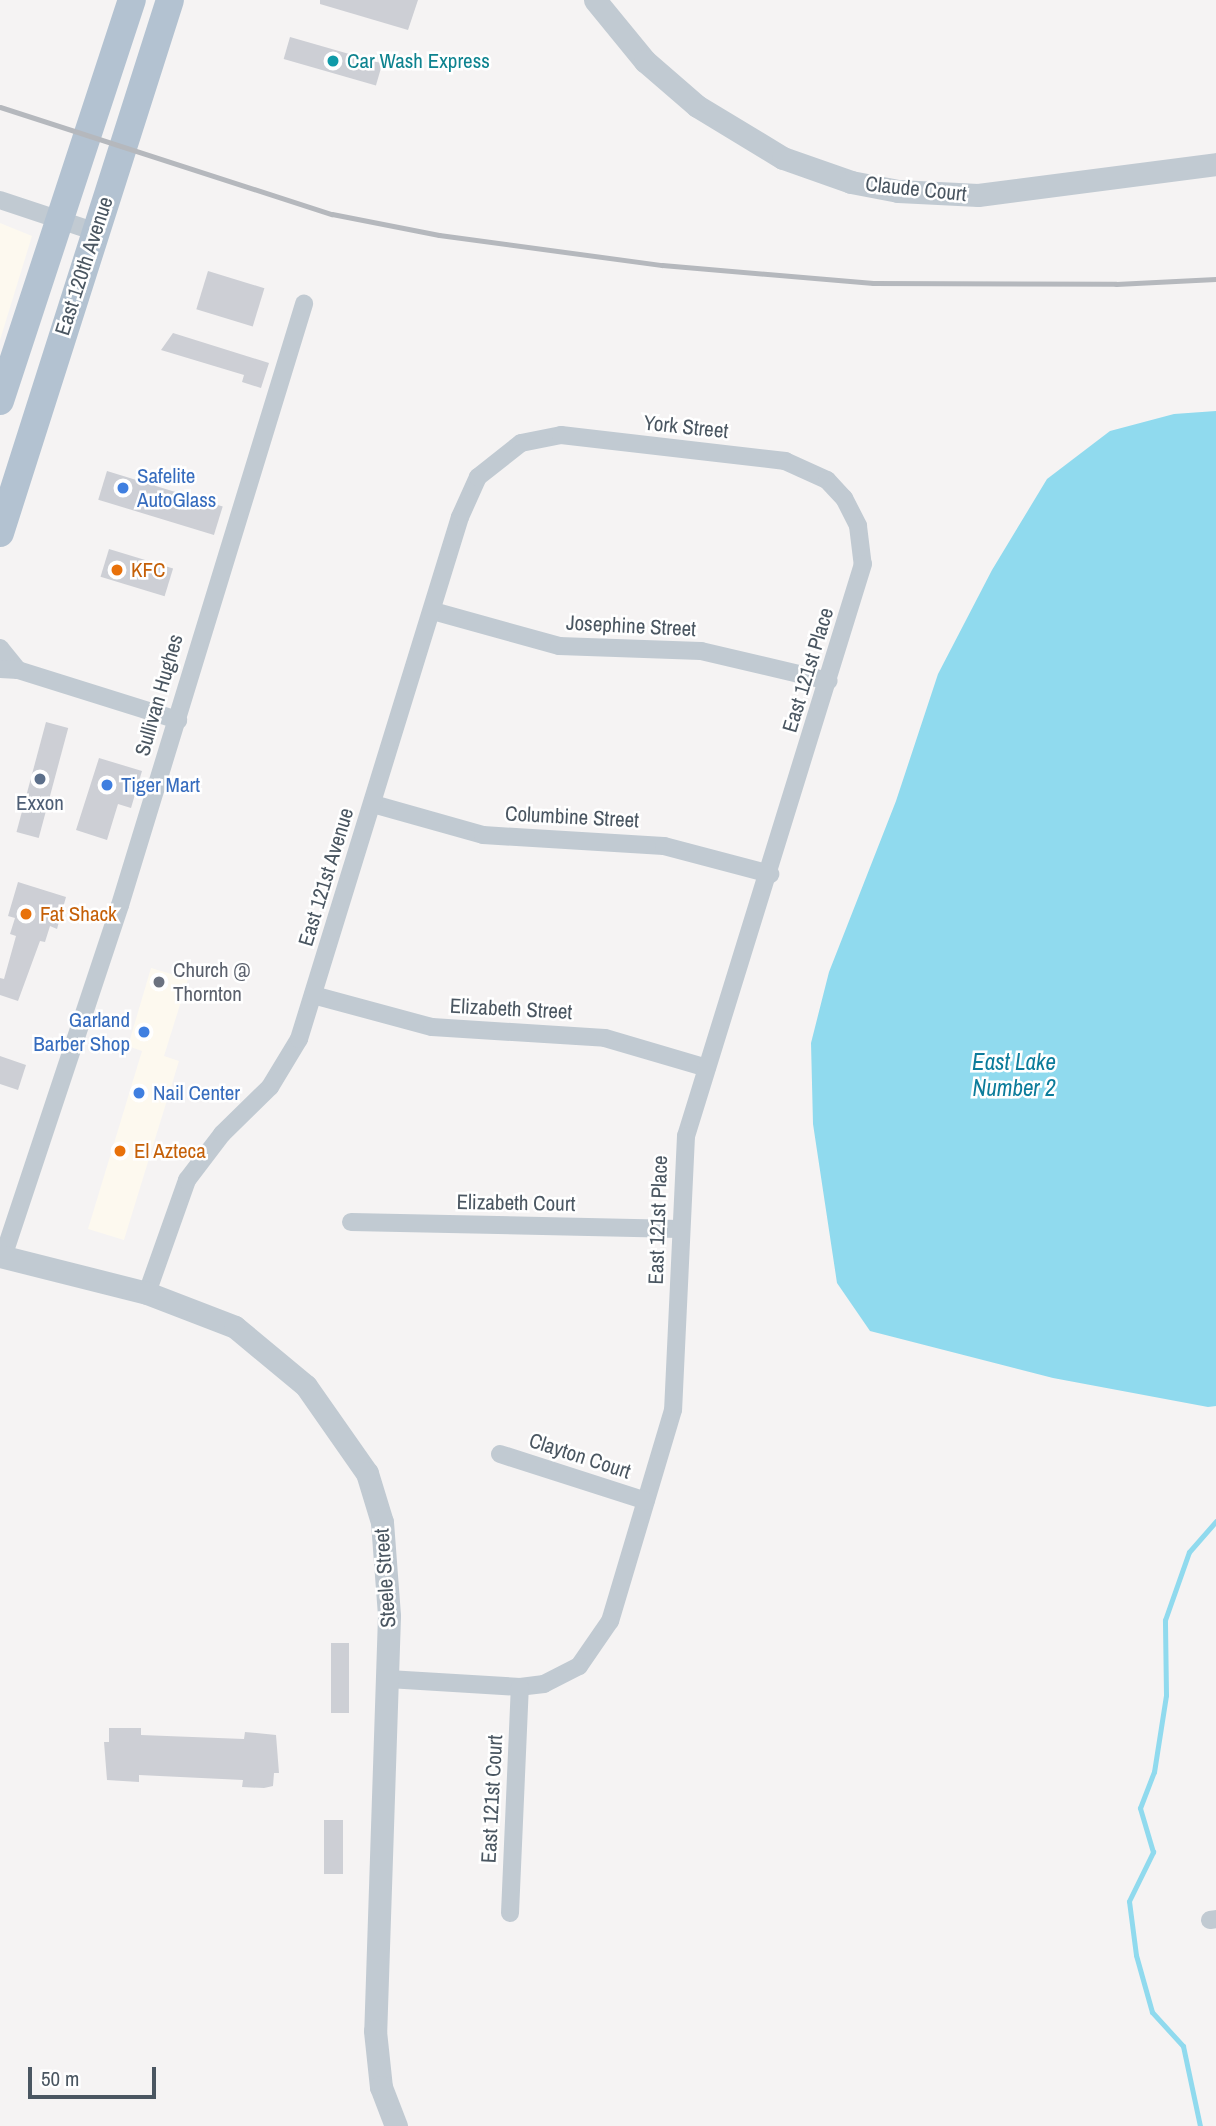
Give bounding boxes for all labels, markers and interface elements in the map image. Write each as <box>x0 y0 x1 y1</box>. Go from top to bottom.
place label: Car Wash Express <box>347 48 490 74</box>
marker: Car Wash Express <box>325 53 341 69</box>
street label: Claude Court <box>864 171 968 207</box>
street label: East 120th Avenue <box>50 193 118 339</box>
street label: York Street <box>643 410 729 444</box>
place label: Safelite AutoGlass <box>137 463 216 513</box>
marker: Safelite AutoGlass <box>115 480 131 496</box>
place label: KFC <box>131 557 165 583</box>
marker: KFC <box>109 562 125 578</box>
street label: East 121st Place <box>777 605 839 735</box>
street label: Josephine Street <box>565 610 697 642</box>
street label: Sullivan Hughes <box>130 631 188 759</box>
marker: Exxon <box>32 771 48 787</box>
place label: Tiger Mart <box>121 772 200 798</box>
marker: Tiger Mart <box>99 777 115 793</box>
place label: Exxon <box>16 790 64 816</box>
street label: Columbine Street <box>504 801 640 833</box>
street label: East 121st Avenue <box>293 804 359 950</box>
place label: Fat Shack <box>40 901 117 927</box>
marker: Fat Shack <box>18 906 34 922</box>
place label: Church @ Thornton <box>173 957 251 1007</box>
marker: Church @ Thornton <box>151 974 167 990</box>
street label: Elizabeth Street <box>449 993 573 1025</box>
place label: Garland Barber Shop <box>33 1007 130 1057</box>
marker: Garland Barber Shop <box>136 1024 152 1040</box>
water label: East Lake Number 2 <box>972 1048 1056 1102</box>
place label: Nail Center <box>153 1080 240 1106</box>
marker: Nail Center <box>131 1085 147 1101</box>
place label: El Azteca <box>134 1138 207 1164</box>
marker: El Azteca <box>112 1143 128 1159</box>
street label: East 121st Place <box>643 1155 673 1285</box>
street label: Elizabeth Court <box>456 1189 576 1217</box>
street label: Clayton Court <box>526 1428 634 1484</box>
street label: Steele Street <box>369 1527 401 1629</box>
street label: East 121st Court <box>476 1734 508 1864</box>
scale bar <box>32 2052 159 2096</box>
text: 50 m <box>41 2064 79 2093</box>

